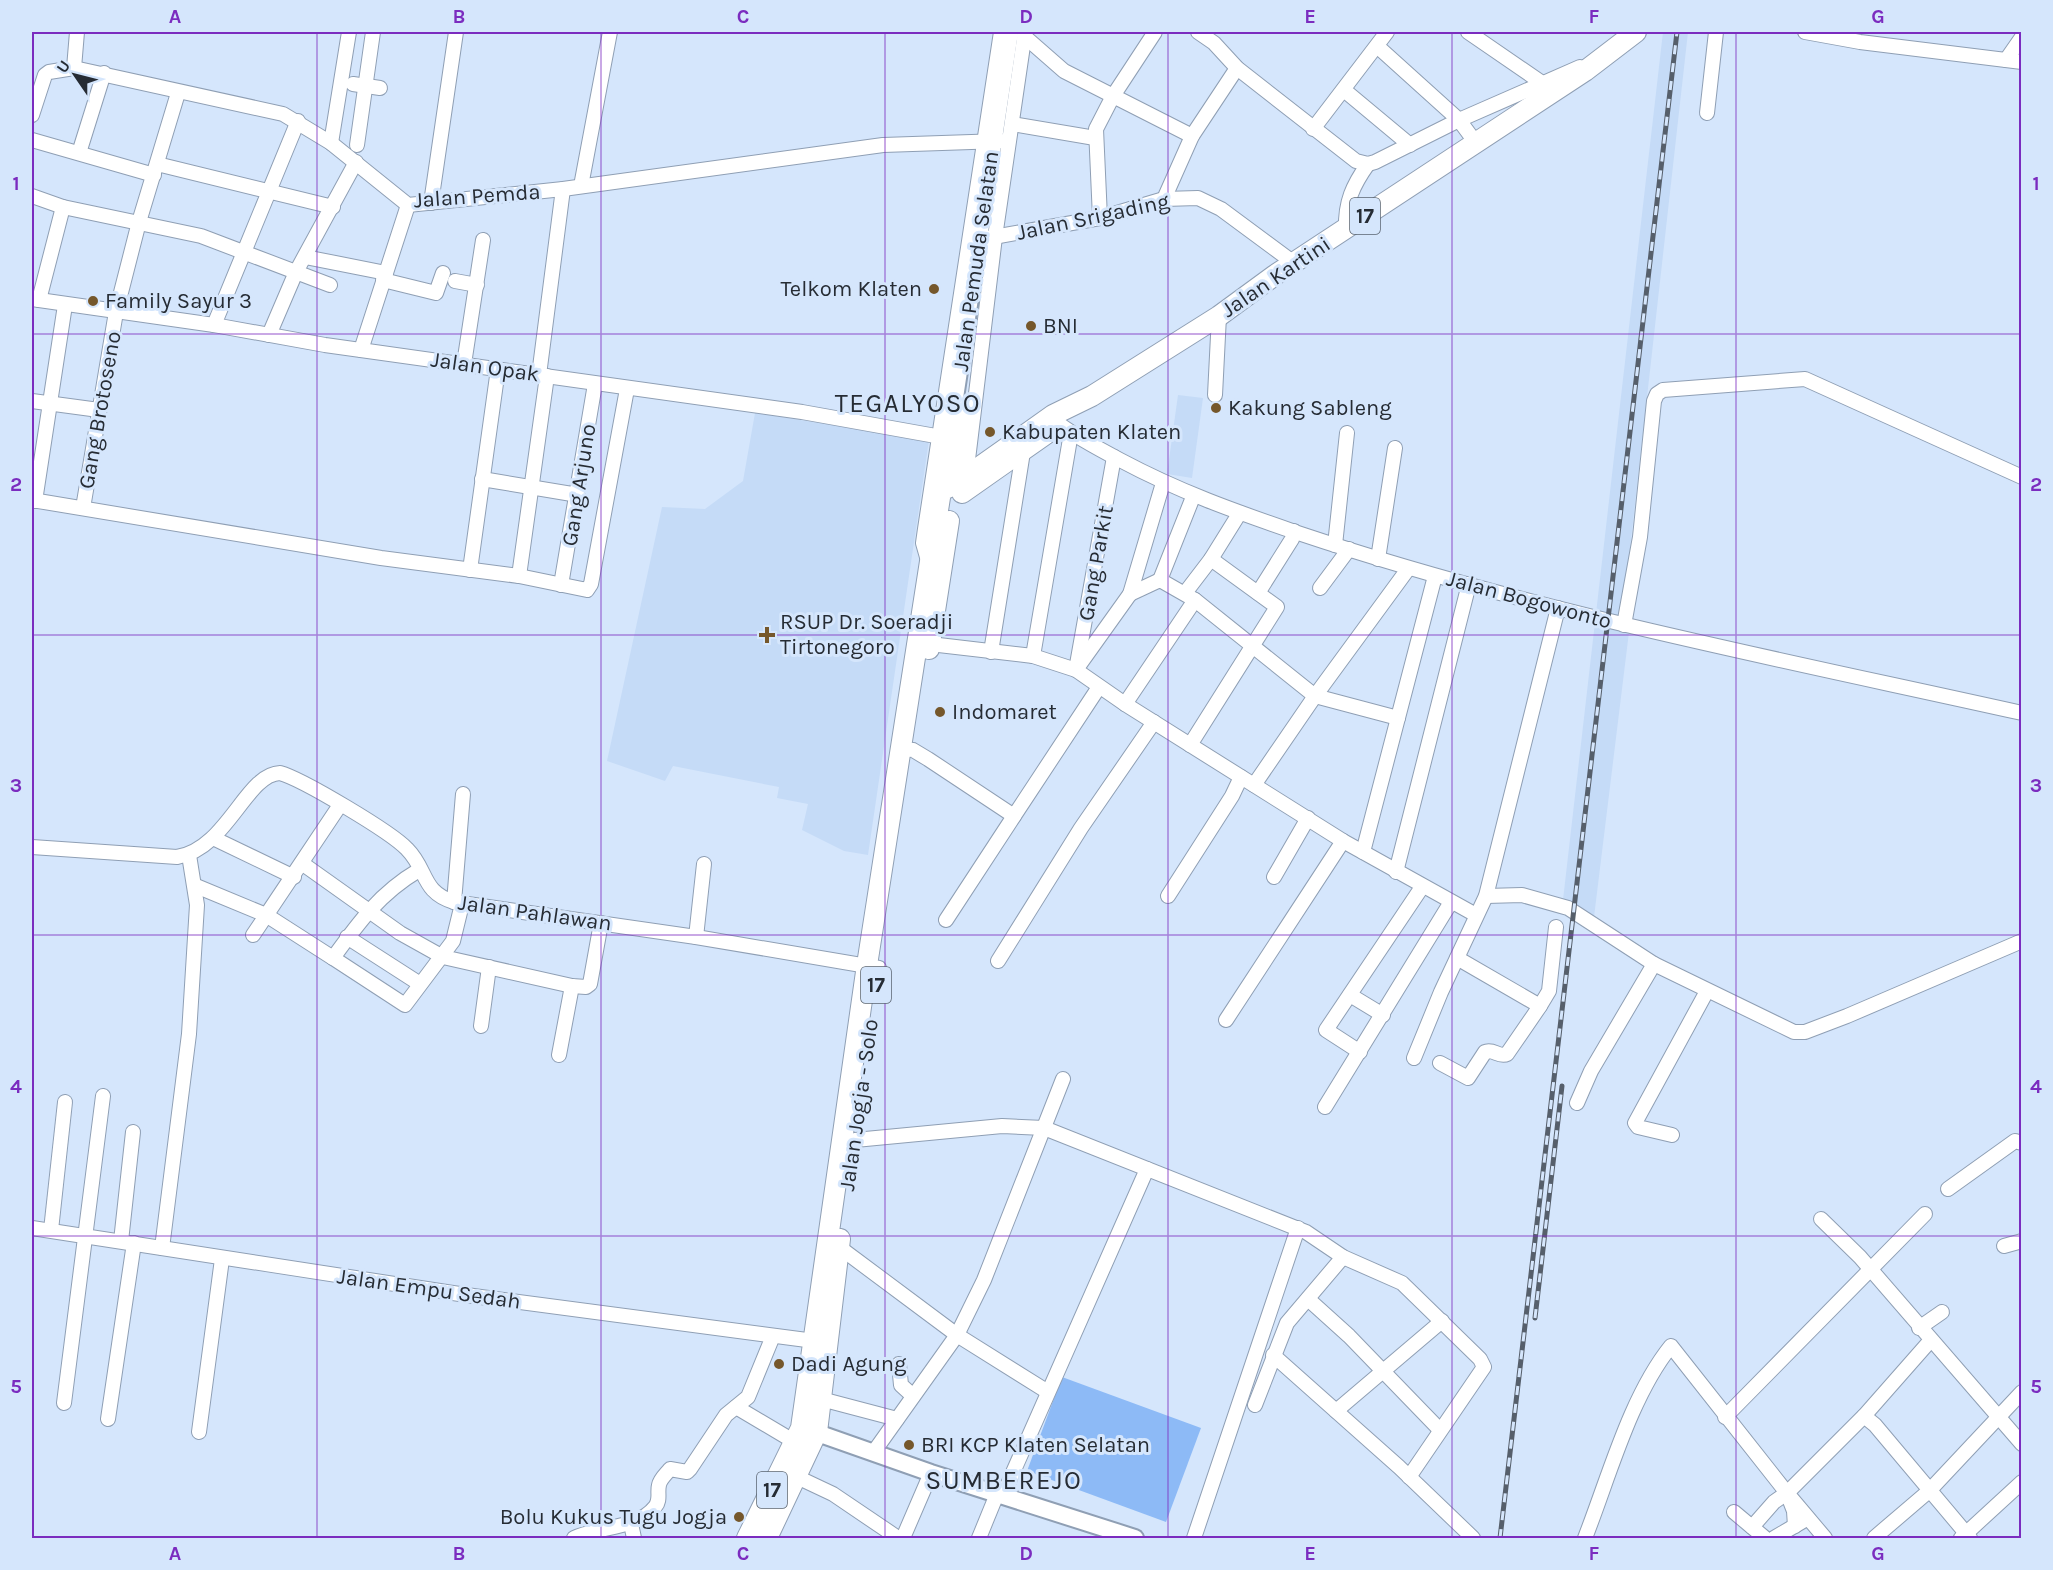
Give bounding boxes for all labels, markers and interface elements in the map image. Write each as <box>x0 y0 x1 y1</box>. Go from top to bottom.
text: A <box>169 5 182 28</box>
text: B <box>453 5 465 28</box>
text: C <box>737 5 749 28</box>
text: D <box>1019 5 1033 28</box>
text: E <box>1304 5 1316 28</box>
text: F <box>1589 5 1600 28</box>
text: G <box>1871 5 1885 28</box>
north arrow <box>45 45 105 105</box>
text: U <box>52 57 74 77</box>
street label: Jalan Pemuda Selatan <box>948 149 1004 373</box>
text: 1 <box>12 172 20 195</box>
text: 1 <box>2032 172 2040 195</box>
street label: Jalan Pemda <box>413 179 541 213</box>
street label: Jalan Srigading <box>1014 188 1172 246</box>
road number: 17 <box>1350 198 1380 234</box>
street label: Jalan Kartini <box>1217 231 1335 323</box>
place label: Telkom Klaten <box>780 276 922 302</box>
marker: Telkom Klaten <box>927 282 941 296</box>
place label: Family Sayur 3 <box>105 288 252 314</box>
marker: Family Sayur 3 <box>86 294 100 308</box>
place label: BNI <box>1043 313 1078 339</box>
marker: BNI <box>1024 319 1038 333</box>
street label: Gang Brotoseno <box>73 329 127 491</box>
street label: Jalan Opak <box>429 347 541 387</box>
district label: TEGALYOSO <box>835 388 981 419</box>
place label: Kakung Sableng <box>1228 395 1392 421</box>
marker: Kakung Sableng <box>1209 401 1223 415</box>
place label: Kabupaten Klaten <box>1002 419 1181 445</box>
street label: Gang Arjuno <box>557 422 601 548</box>
marker: Kabupaten Klaten <box>983 425 997 439</box>
text: 2 <box>10 473 22 496</box>
text: 2 <box>2030 473 2042 496</box>
street label: Gang Parkit <box>1073 503 1119 623</box>
street label: Jalan Bogowonto <box>1444 566 1614 634</box>
place label: RSUP Dr. Soeradji Tirtonegoro <box>780 609 953 660</box>
marker: RSUP Dr. Soeradji Tirtonegoro <box>758 626 776 644</box>
place label: Indomaret <box>952 699 1057 725</box>
marker: Indomaret <box>933 705 947 719</box>
text: 3 <box>10 774 22 797</box>
text: 3 <box>2030 774 2042 797</box>
street label: Jalan Pahlawan <box>456 889 614 937</box>
road number: 17 <box>861 967 891 1003</box>
street label: Jalan Jogja - Solo <box>834 1017 884 1193</box>
text: 4 <box>10 1075 22 1098</box>
text: 4 <box>2030 1075 2042 1098</box>
street label: Jalan Empu Sedah <box>336 1263 522 1315</box>
place label: Dadi Agung <box>791 1351 907 1377</box>
marker: Dadi Agung <box>772 1357 786 1371</box>
text: 5 <box>10 1375 22 1398</box>
text: 5 <box>2030 1375 2042 1398</box>
place label: BRI KCP Klaten Selatan <box>921 1432 1150 1458</box>
marker: BRI KCP Klaten Selatan <box>902 1438 916 1452</box>
district label: SUMBEREJO <box>926 1465 1082 1496</box>
road number: 17 <box>757 1472 787 1508</box>
place label: Bolu Kukus Tugu Jogja <box>500 1504 727 1530</box>
marker: Bolu Kukus Tugu Jogja <box>732 1510 746 1524</box>
text: A <box>169 1542 182 1565</box>
text: B <box>453 1542 465 1565</box>
text: C <box>737 1542 749 1565</box>
text: D <box>1019 1542 1033 1565</box>
text: E <box>1304 1542 1316 1565</box>
text: F <box>1589 1542 1600 1565</box>
text: G <box>1871 1542 1885 1565</box>

